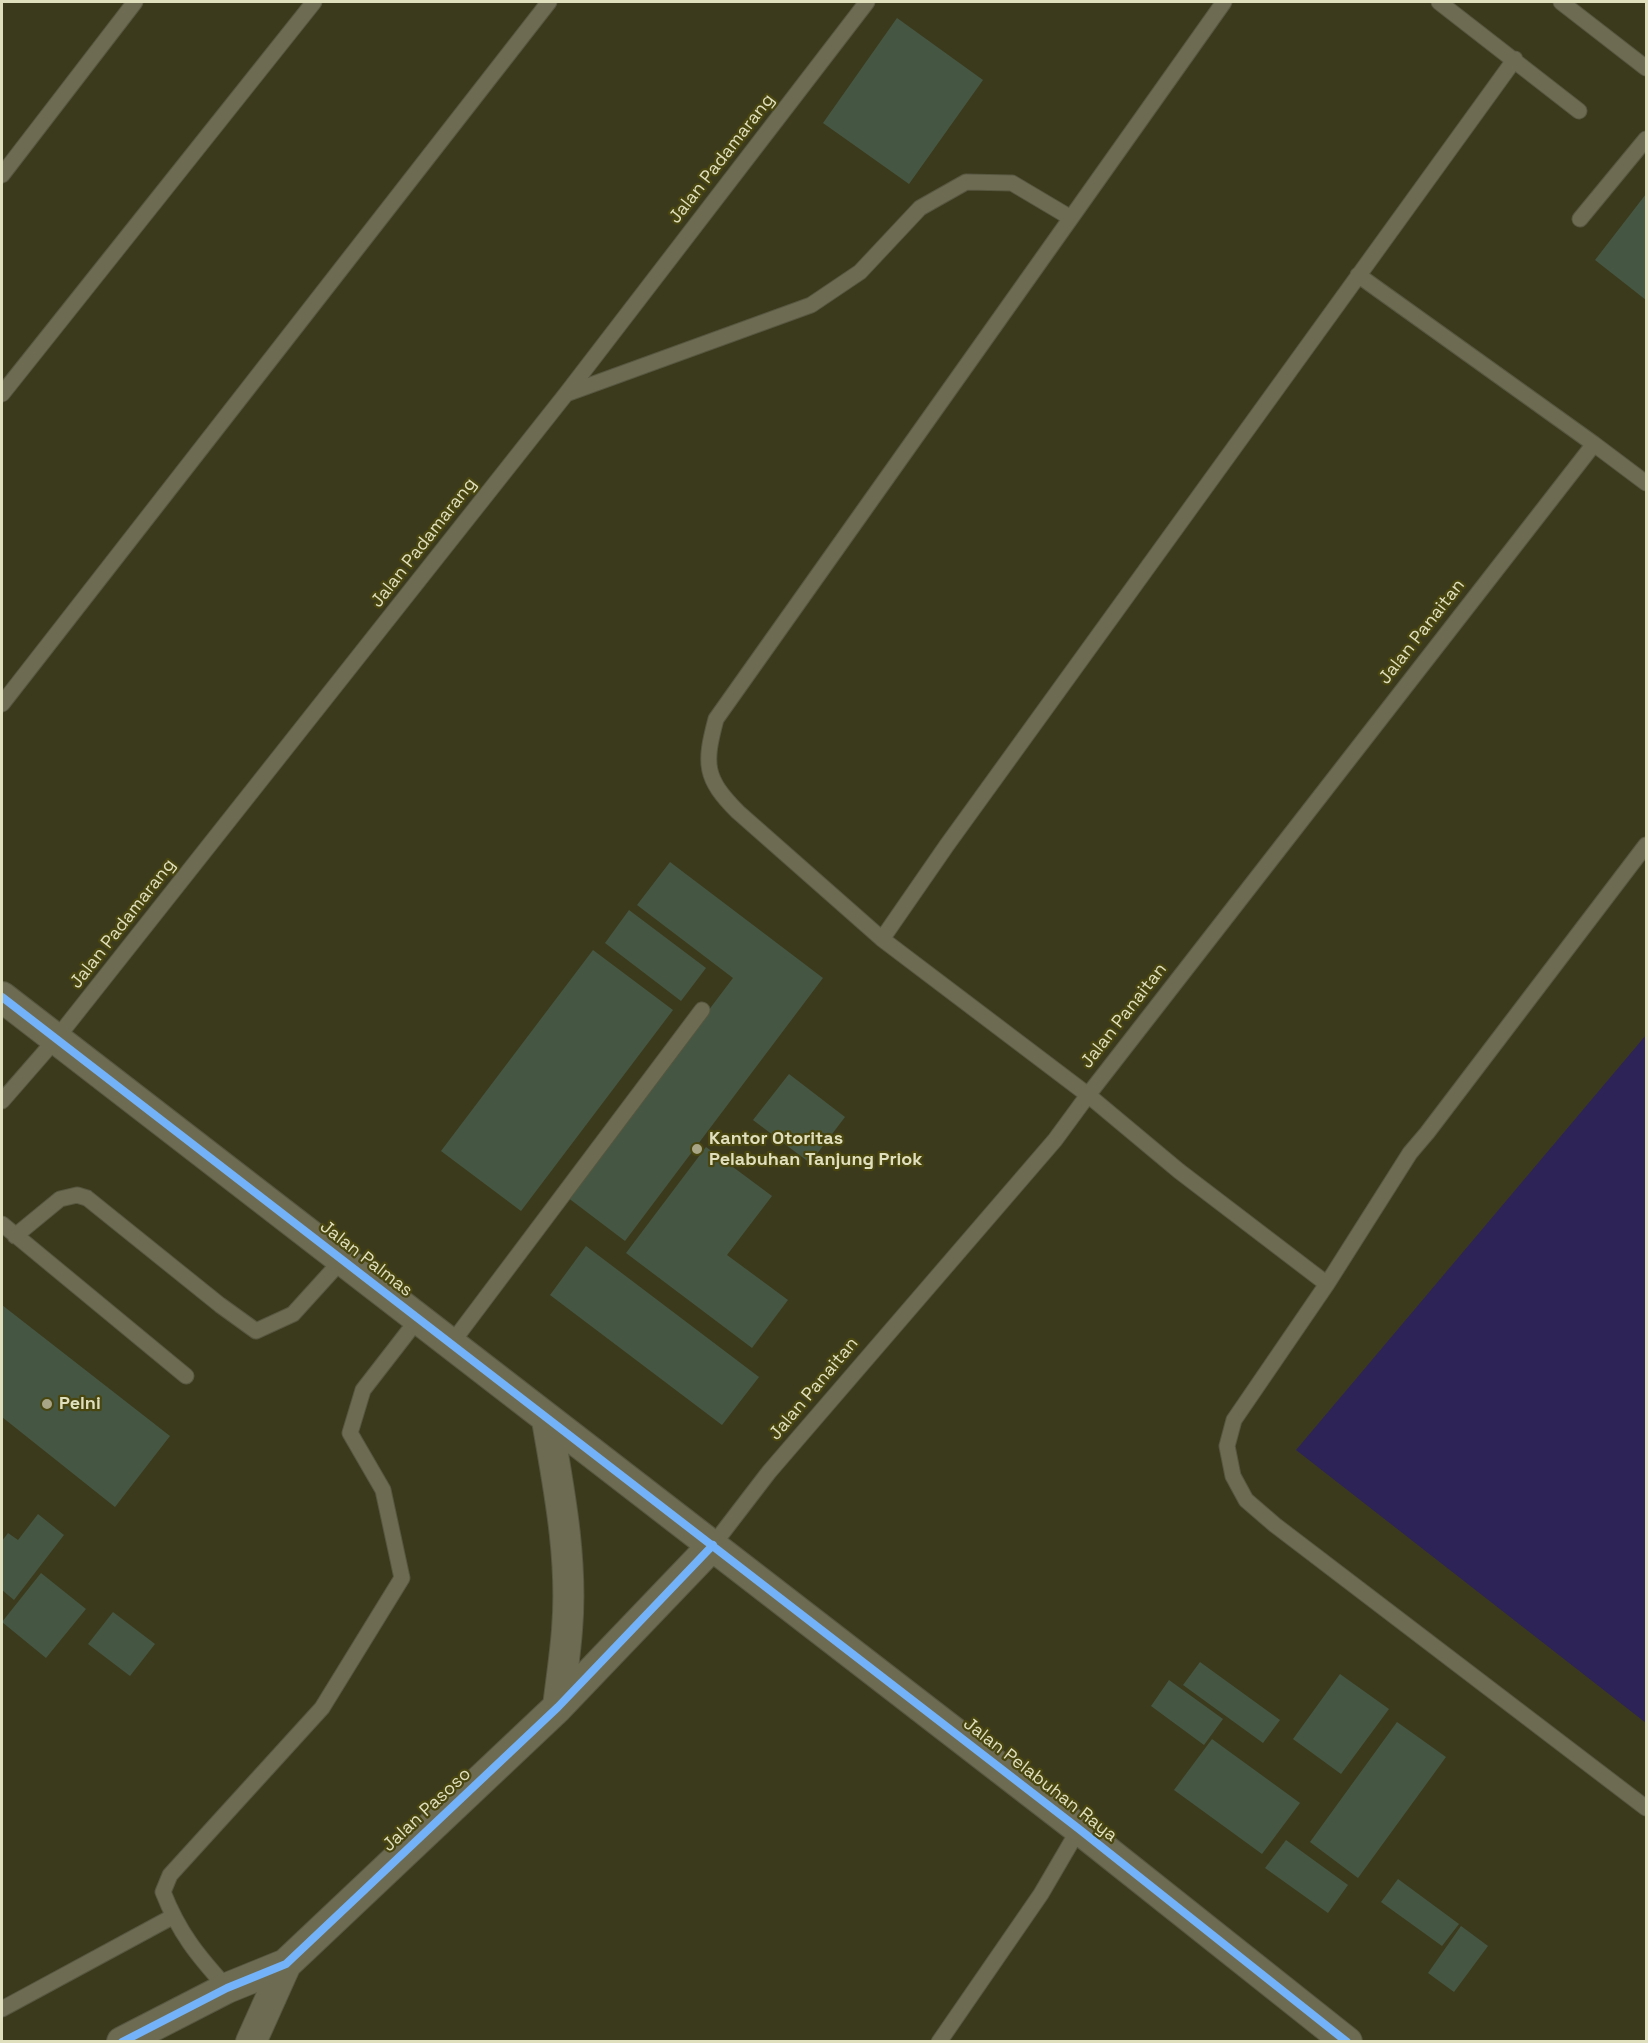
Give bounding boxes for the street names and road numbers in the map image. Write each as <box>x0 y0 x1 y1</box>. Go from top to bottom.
street label: Jalan Padamarang <box>665 90 779 228</box>
street label: Jalan Padamarang <box>367 474 481 612</box>
street label: Jalan Panaitan <box>1374 575 1470 689</box>
street label: Jalan Padamarang <box>66 855 180 993</box>
street label: Jalan Panaitan <box>1076 959 1172 1073</box>
street label: Jalan Palmas <box>315 1216 417 1302</box>
street label: Jalan Panaitan <box>765 1333 863 1445</box>
street label: Jalan Pelabuhan Raya <box>959 1713 1121 1847</box>
street label: Jalan Pasoso <box>378 1764 476 1856</box>

